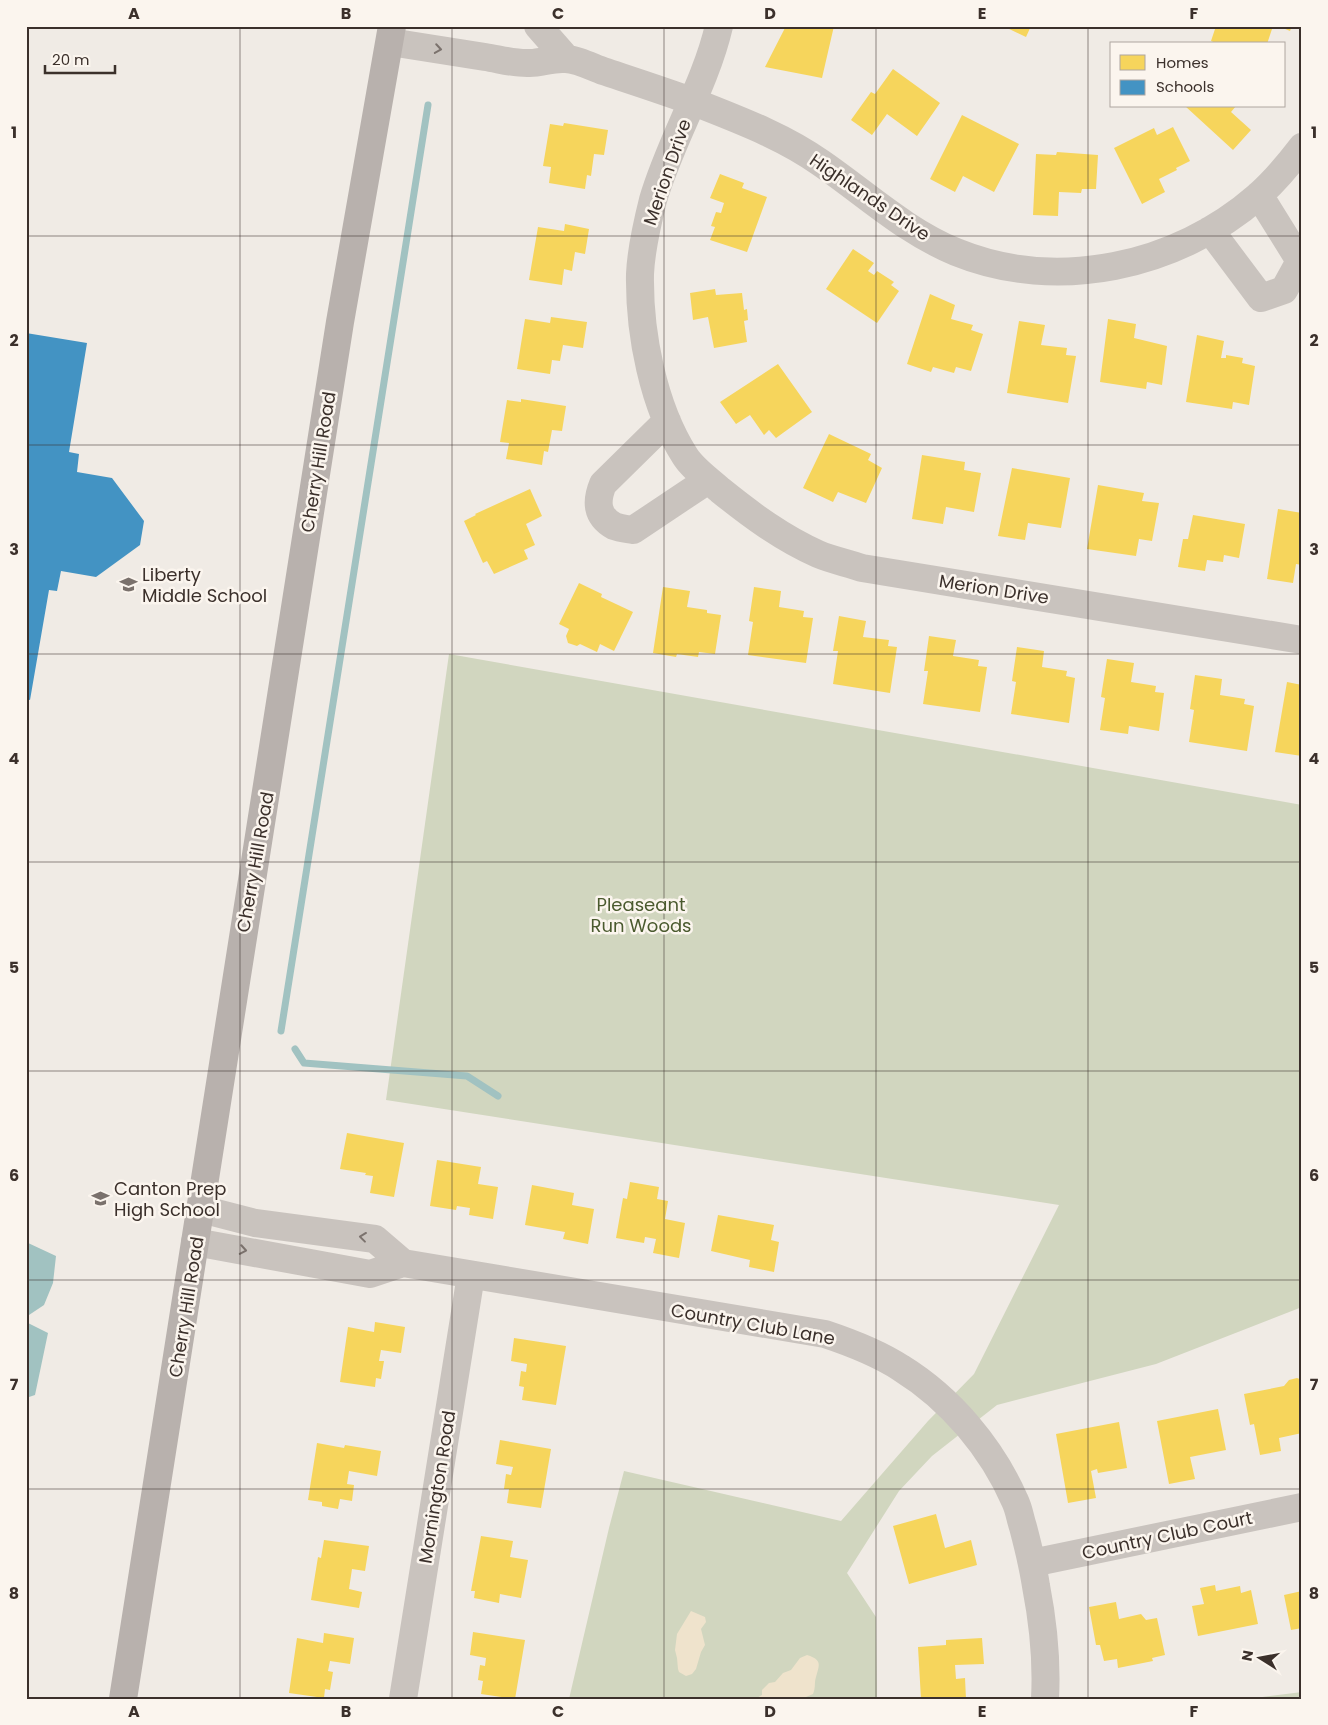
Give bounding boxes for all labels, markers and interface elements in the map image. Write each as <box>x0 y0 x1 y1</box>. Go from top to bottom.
text: A <box>128 2 140 25</box>
text: B <box>341 2 351 25</box>
text: C <box>552 2 564 25</box>
text: D <box>764 2 776 25</box>
text: E <box>978 2 986 25</box>
text: F <box>1190 2 1199 25</box>
scale bar <box>45 42 115 74</box>
legend <box>1110 42 1286 108</box>
one-way arrow <box>434 44 442 54</box>
text: 20 m <box>52 49 90 70</box>
text: Homes <box>1156 52 1209 73</box>
text: Schools <box>1156 76 1214 97</box>
street label: Merion Drive <box>637 116 697 228</box>
text: 1 <box>11 121 17 144</box>
text: 1 <box>1311 121 1317 144</box>
street label: Highlands Drive <box>805 147 935 247</box>
text: 2 <box>9 329 19 352</box>
text: 2 <box>1309 329 1319 352</box>
street label: Cherry Hill Road <box>295 390 341 534</box>
text: 3 <box>9 538 19 561</box>
text: 3 <box>1309 538 1319 561</box>
place label: Liberty Middle School <box>142 562 267 608</box>
street label: Merion Drive <box>937 568 1051 610</box>
school or university icon: Liberty Middle School <box>118 574 138 594</box>
text: 4 <box>9 747 20 770</box>
text: 4 <box>1309 747 1320 770</box>
street label: Cherry Hill Road <box>230 790 280 934</box>
park label: Pleaseant Run Woods <box>591 892 691 938</box>
text: 5 <box>9 956 19 979</box>
text: 5 <box>1309 956 1319 979</box>
text: 6 <box>9 1164 19 1187</box>
text: 6 <box>1309 1164 1319 1187</box>
place label: Canton Prep High School <box>114 1176 226 1222</box>
school or university icon: Canton Prep High School <box>90 1188 110 1208</box>
one-way arrow <box>359 1232 367 1243</box>
street label: Cherry Hill Road <box>163 1235 209 1379</box>
one-way arrow <box>239 1245 248 1255</box>
street label: Country Club Lane <box>669 1297 837 1351</box>
text: 7 <box>10 1373 19 1396</box>
text: 7 <box>1310 1373 1319 1396</box>
street label: Mornington Road <box>413 1409 461 1565</box>
street label: Country Club Court <box>1079 1505 1255 1565</box>
text: 8 <box>9 1582 19 1605</box>
text: 8 <box>1309 1582 1319 1605</box>
north arrow <box>1236 1632 1286 1682</box>
text: N <box>1236 1648 1258 1663</box>
text: A <box>128 1700 140 1723</box>
text: B <box>341 1700 351 1723</box>
text: C <box>552 1700 564 1723</box>
text: D <box>764 1700 776 1723</box>
text: E <box>978 1700 986 1723</box>
text: F <box>1190 1700 1199 1723</box>

